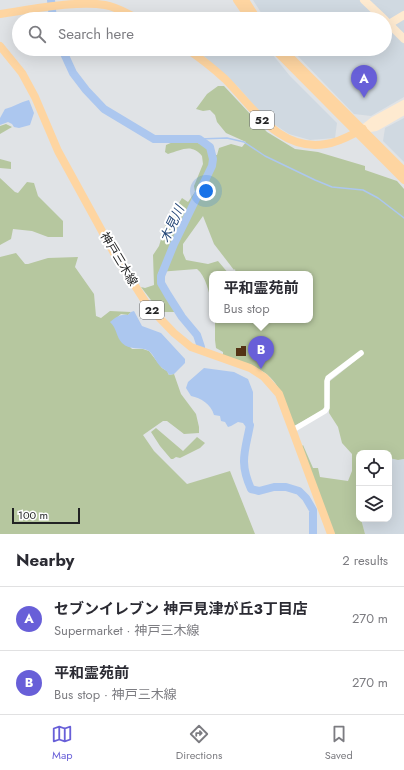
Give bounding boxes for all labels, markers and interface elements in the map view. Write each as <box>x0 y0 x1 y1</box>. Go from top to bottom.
search box <box>12 12 392 56</box>
icon: search <box>26 23 48 45</box>
text: Search here <box>58 23 134 45</box>
pin: A <box>351 65 377 98</box>
road number: 52 <box>250 111 274 129</box>
your location <box>196 181 216 201</box>
water label: 木見川 <box>155 201 190 246</box>
street label: 神戸三木線 <box>96 229 142 289</box>
popup <box>209 271 313 323</box>
text: 平和霊苑前 <box>223 277 299 299</box>
text: Bus stop <box>223 299 270 318</box>
road number: 22 <box>140 301 164 319</box>
pin: B <box>248 336 274 369</box>
map controls <box>356 450 392 522</box>
button: locate <box>356 450 392 486</box>
button: layers <box>356 486 392 522</box>
scale bar <box>12 506 80 525</box>
text: 100 m <box>18 507 48 523</box>
text: Nearby <box>16 548 74 572</box>
text: 2 results <box>342 551 388 570</box>
text: セブンイレブン 神戸見津が丘3丁目店 <box>54 598 308 620</box>
text: A <box>24 609 34 628</box>
text: 270 m <box>352 609 388 628</box>
text: Supermarket · 神戸三木線 <box>54 621 199 640</box>
text: 平和霊苑前 <box>54 662 129 684</box>
text: B <box>25 673 33 692</box>
text: 270 m <box>352 673 388 692</box>
text: Bus stop · 神戸三木線 <box>54 685 177 704</box>
tab: Map <box>51 723 73 763</box>
tab: Directions <box>176 723 222 763</box>
tab: Saved <box>325 723 353 763</box>

